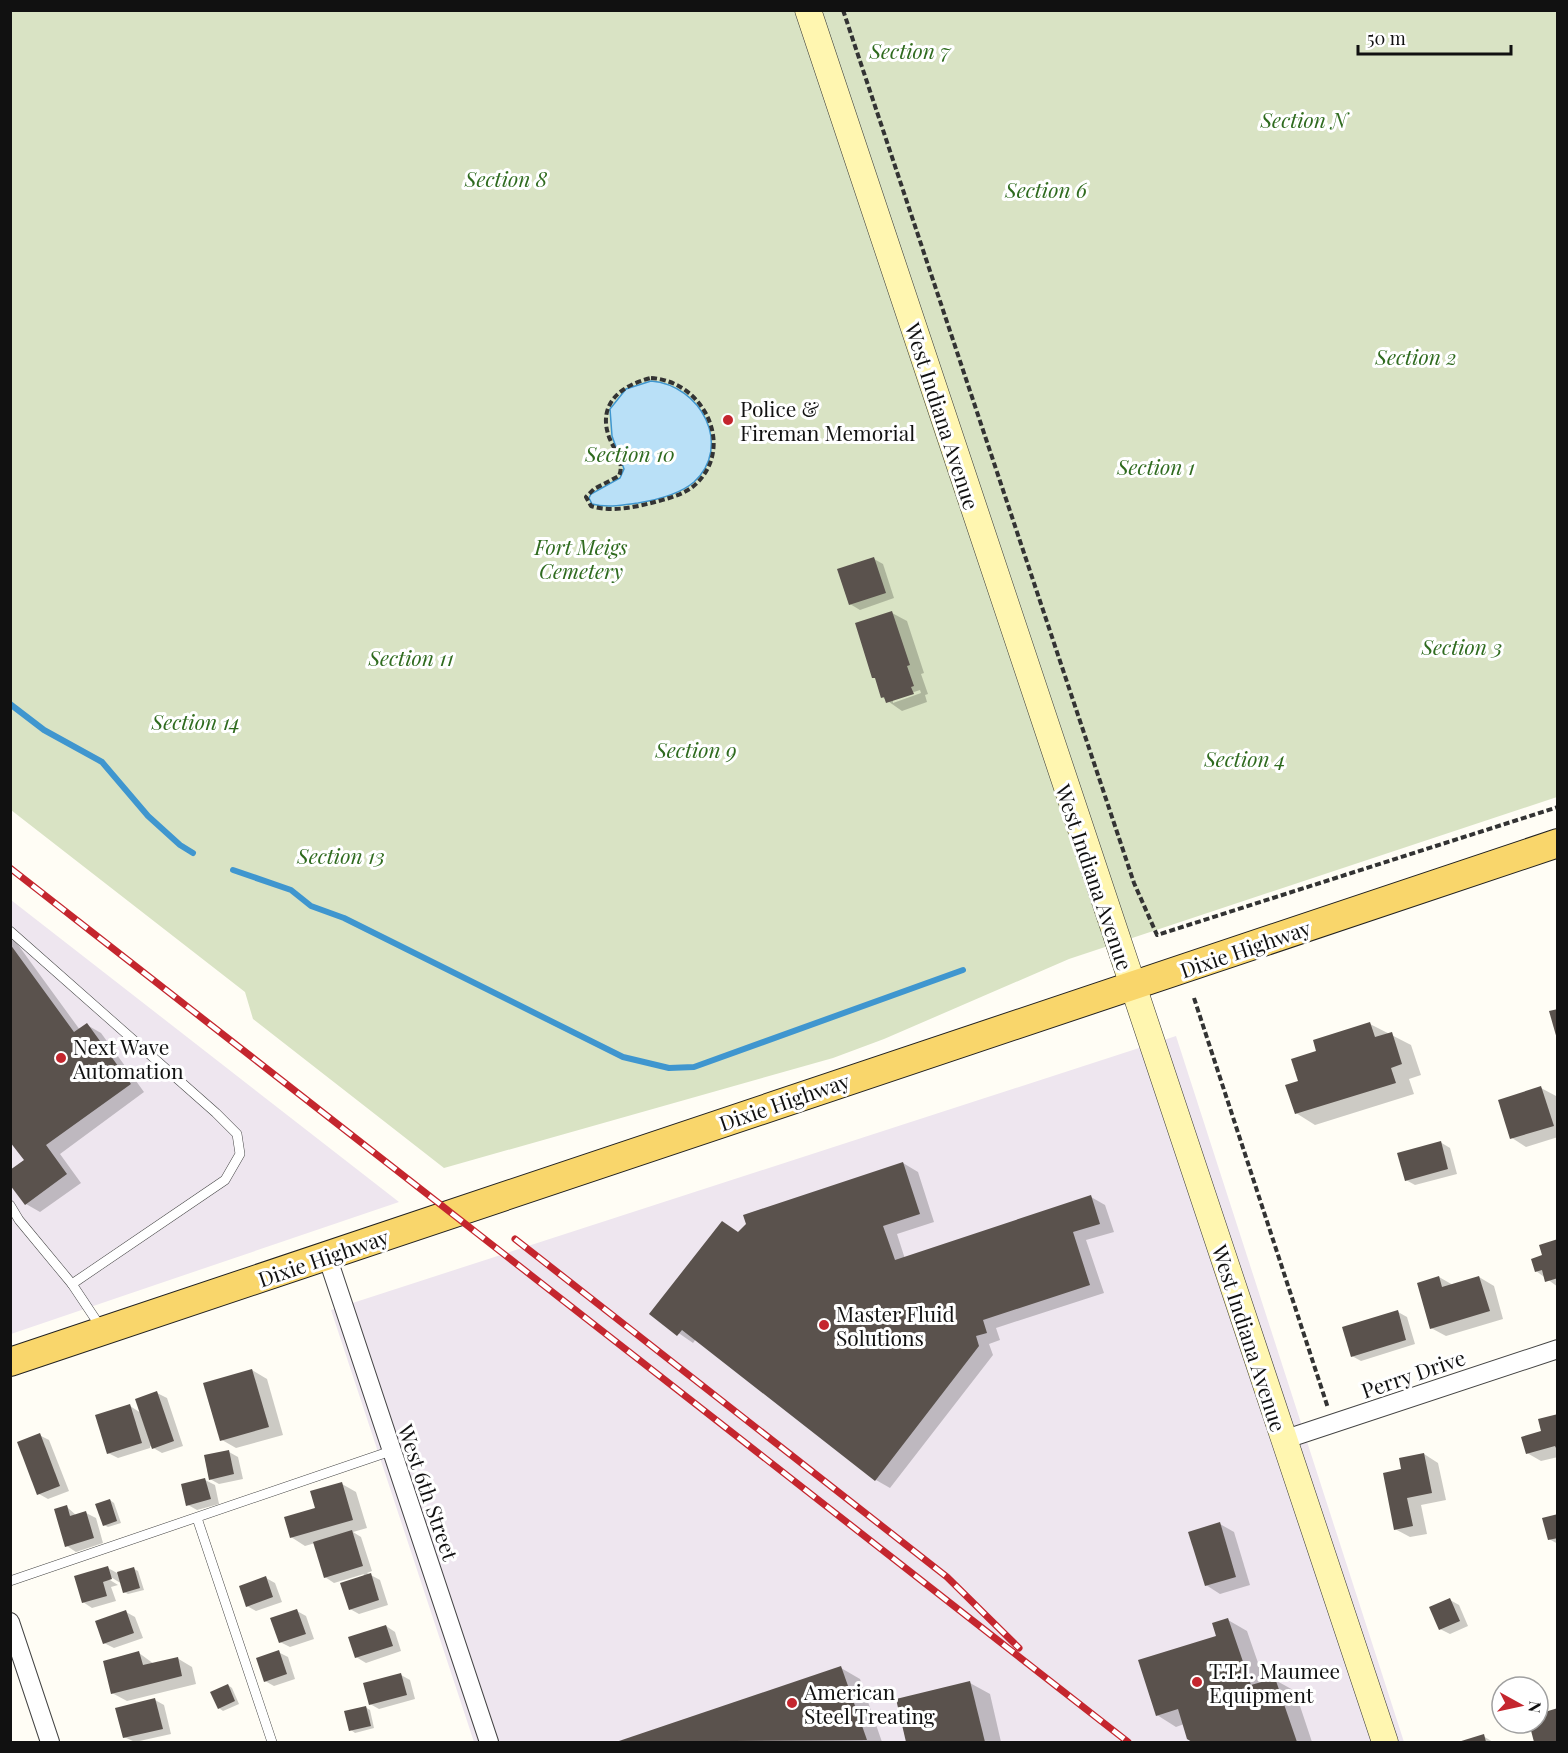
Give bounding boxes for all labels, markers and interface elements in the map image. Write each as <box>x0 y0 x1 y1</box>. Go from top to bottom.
scale bar <box>1358 18 1511 56</box>
text: 50 m <box>1367 26 1406 50</box>
park label: Section 7 <box>868 36 952 64</box>
park label: Section N <box>1259 105 1350 133</box>
park label: Section 8 <box>464 164 548 192</box>
park label: Section 6 <box>1004 175 1088 203</box>
street label: West Indiana Avenue <box>899 318 986 513</box>
park label: Section 2 <box>1374 342 1457 370</box>
place label: Police & Fireman Memorial <box>740 394 915 446</box>
marker: Police & Fireman Memorial <box>721 413 735 427</box>
park label: Section 10 <box>584 439 675 467</box>
park label: Section 1 <box>1116 452 1195 480</box>
park label: Fort Meigs Cemetery <box>533 532 628 584</box>
park label: Section 3 <box>1420 632 1503 660</box>
park label: Section 11 <box>367 643 454 671</box>
park label: Section 14 <box>151 707 240 735</box>
park label: Section 9 <box>654 735 737 763</box>
park label: Section 4 <box>1203 744 1286 772</box>
street label: West Indiana Avenue <box>1050 779 1140 974</box>
park label: Section 13 <box>296 841 385 869</box>
street label: Dixie Highway <box>1176 912 1314 983</box>
place label: Next Wave Automation <box>72 1032 184 1084</box>
marker: Next Wave Automation <box>54 1051 68 1065</box>
street label: Dixie Highway <box>715 1065 853 1136</box>
street label: Dixie Highway <box>254 1221 392 1292</box>
street label: West Indiana Avenue <box>1206 1240 1293 1435</box>
place label: Master Fluid Solutions <box>836 1299 955 1351</box>
marker: Master Fluid Solutions <box>817 1318 831 1332</box>
street label: Perry Drive <box>1357 1342 1469 1404</box>
street label: West 6th Street <box>392 1419 466 1564</box>
place label: T.T.I. Maumee Equipment <box>1209 1656 1340 1708</box>
marker: T.T.I. Maumee Equipment <box>1190 1675 1204 1689</box>
north arrow <box>1490 1675 1550 1735</box>
place label: American Steel Treating <box>803 1677 935 1729</box>
marker: American Steel Treating <box>785 1696 799 1710</box>
text: N <box>1524 1700 1547 1715</box>

